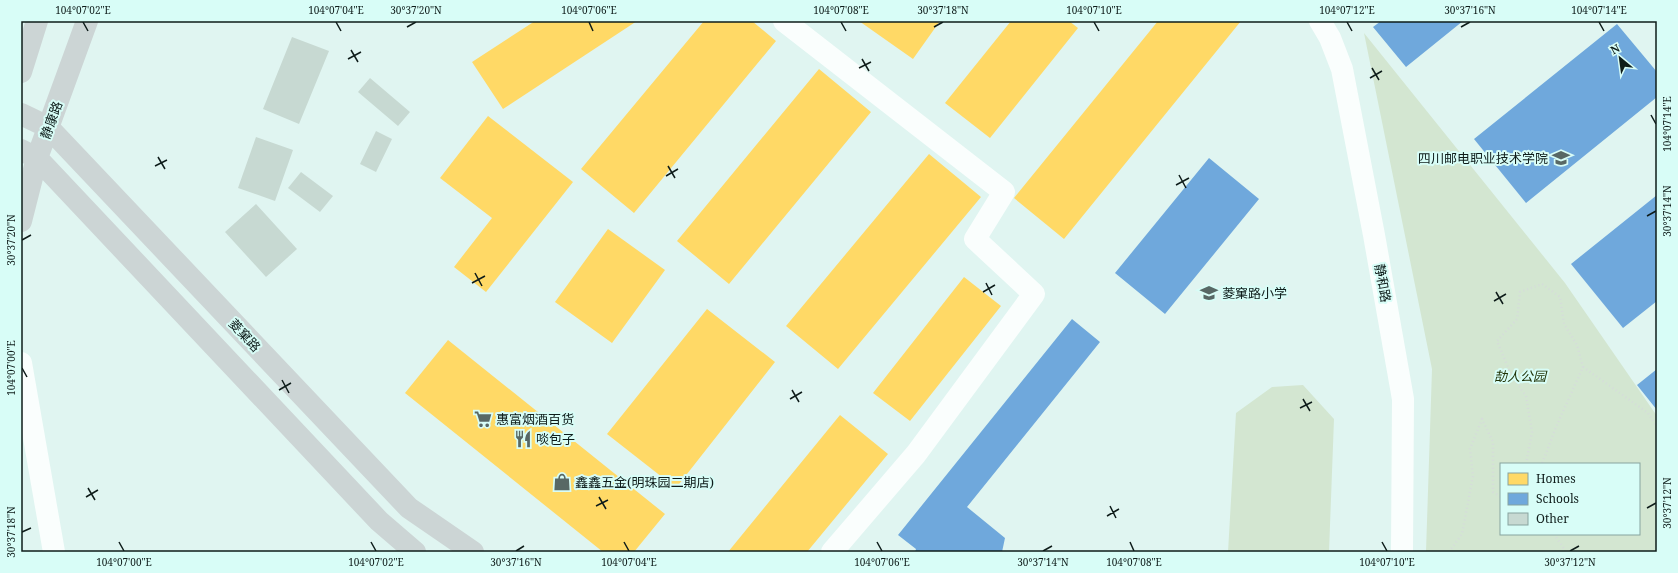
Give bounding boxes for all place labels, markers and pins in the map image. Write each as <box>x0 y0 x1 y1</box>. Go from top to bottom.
school or university icon: 四川邮电职业技术学院 <box>1551 148 1571 168</box>
place label: 四川邮电职业技术学院 <box>1418 149 1548 167</box>
school or university icon: 菱窠路小学 <box>1199 283 1219 303</box>
place label: 菱窠路小学 <box>1222 284 1287 302</box>
supermarket icon: 惠富烟酒百货 <box>473 409 493 429</box>
place label: 惠富烟酒百货 <box>496 410 574 428</box>
restaurant icon: 啖包子 <box>513 429 533 449</box>
place label: 啖包子 <box>536 430 575 448</box>
shop icon: 鑫鑫五金(明珠园二期店) <box>552 472 572 492</box>
place label: 鑫鑫五金(明珠园二期店) <box>575 473 714 491</box>

